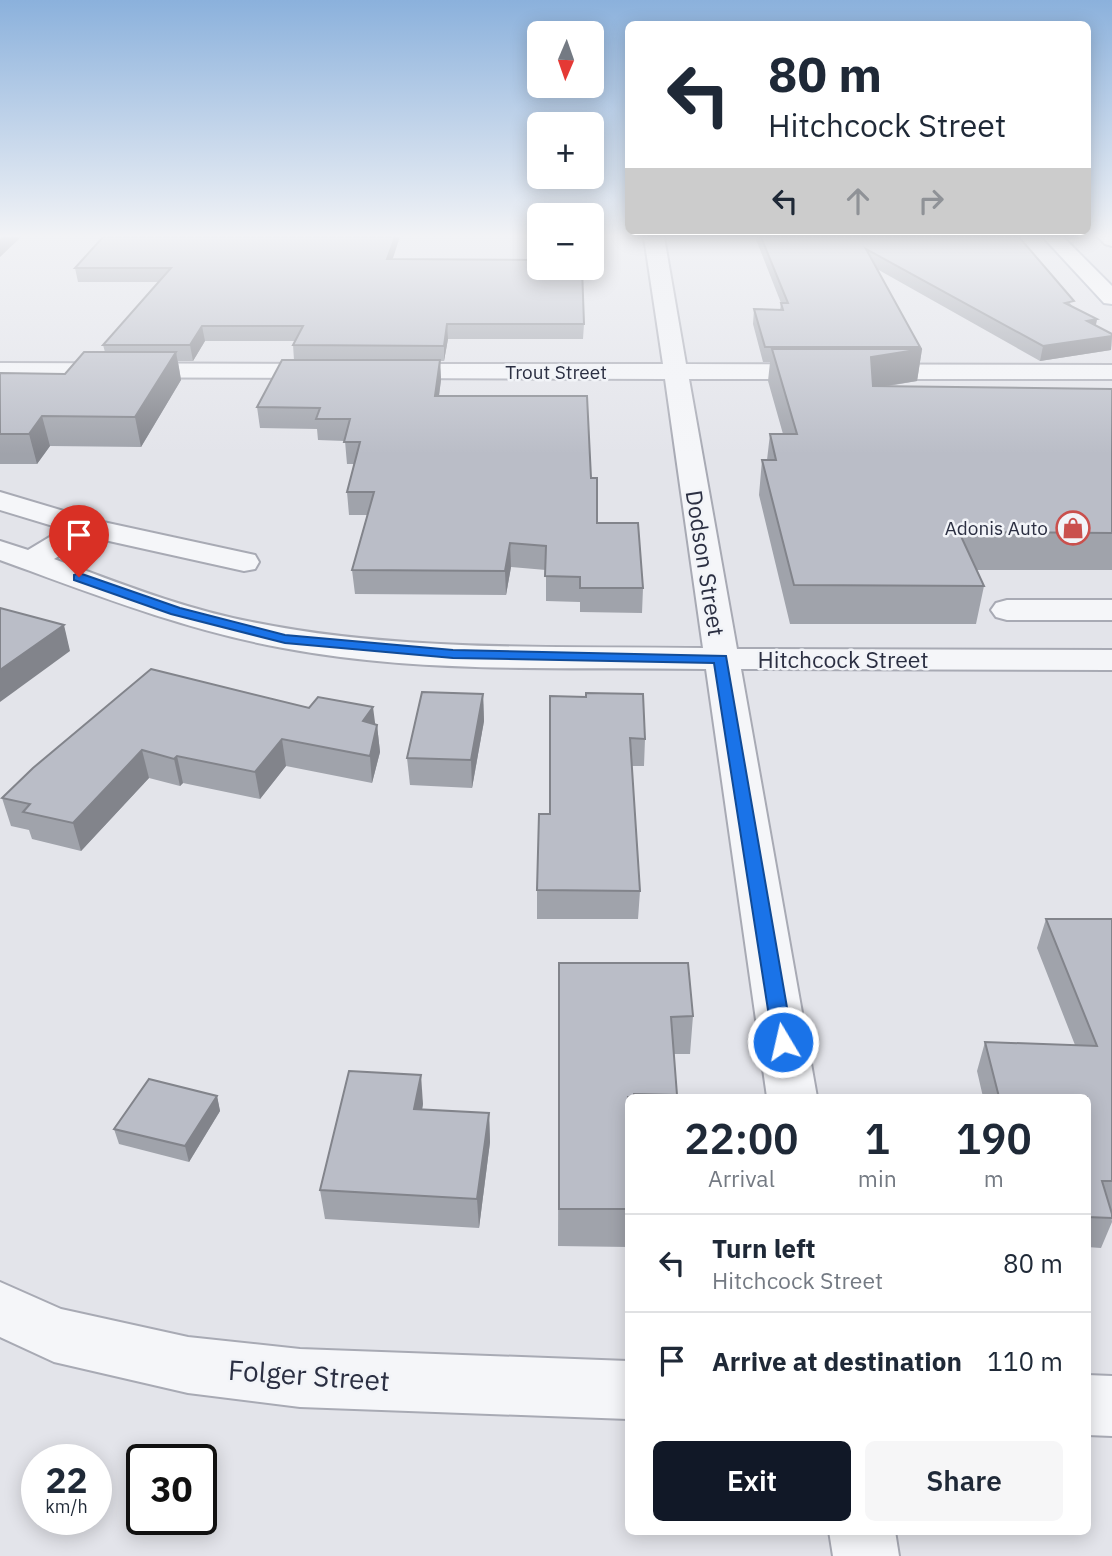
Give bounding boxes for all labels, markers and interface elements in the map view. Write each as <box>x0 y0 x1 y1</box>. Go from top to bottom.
north arrow <box>527 21 604 98</box>
map controls <box>527 21 604 280</box>
text: 80 m <box>768 42 882 105</box>
icon: left <box>653 49 744 140</box>
text: Hitchcock Street <box>768 104 1006 146</box>
button: + <box>527 112 604 189</box>
icon: left <box>766 182 804 220</box>
icon: ahead <box>839 182 877 220</box>
icon: right <box>912 182 950 220</box>
button: − <box>527 203 604 280</box>
street label: Trout Street <box>505 360 607 384</box>
street label: Dodson Street <box>680 488 732 638</box>
pin <box>49 505 109 577</box>
shop icon: Adonis Auto <box>1054 509 1092 547</box>
icon: arrive <box>60 516 98 554</box>
place label: Adonis Auto <box>945 516 1048 540</box>
street label: Hitchcock Street <box>757 644 929 674</box>
position arrow <box>746 1005 820 1079</box>
text: 22:00 <box>684 1111 799 1166</box>
text: 1 <box>865 1111 890 1166</box>
text: 190 <box>956 1111 1032 1166</box>
text: Arrival <box>708 1163 775 1193</box>
text: min <box>858 1163 897 1193</box>
text: m <box>984 1163 1004 1193</box>
text: Turn left <box>712 1231 815 1265</box>
icon: left <box>653 1244 691 1282</box>
text: 80 m <box>1003 1246 1063 1280</box>
text: Hitchcock Street <box>712 1265 883 1295</box>
icon: arrive <box>653 1342 691 1380</box>
text: Arrive at destination <box>712 1344 962 1378</box>
text: 110 m <box>987 1344 1063 1378</box>
street label: Folger Street <box>227 1351 391 1399</box>
button: Exit <box>653 1441 851 1521</box>
button: Share <box>865 1441 1063 1521</box>
speed limit sign: 30 <box>126 1444 217 1535</box>
text: 22 <box>45 1457 88 1503</box>
text: km/h <box>45 1495 88 1518</box>

